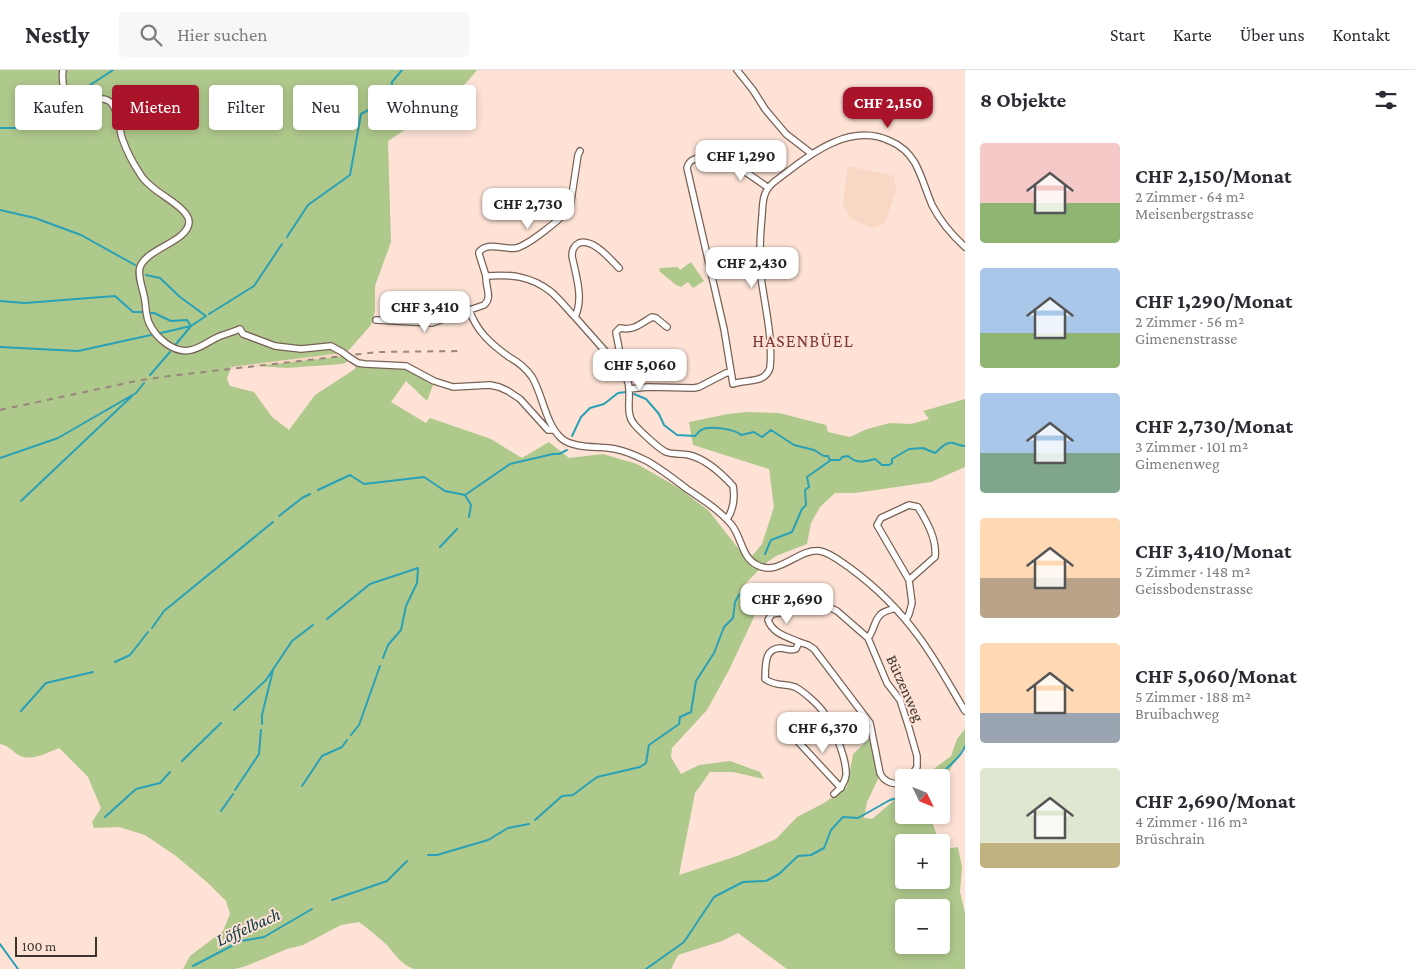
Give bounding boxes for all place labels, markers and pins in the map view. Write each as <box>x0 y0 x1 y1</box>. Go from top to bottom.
pin: CHF 2,150 <box>831 87 945 129</box>
pin: CHF 1,290 <box>684 140 798 182</box>
pin: CHF 2,730 <box>471 188 585 230</box>
pin: CHF 2,430 <box>695 246 809 289</box>
pin: CHF 3,410 <box>368 290 482 333</box>
pin: CHF 5,060 <box>583 348 697 391</box>
pin: CHF 2,690 <box>730 582 844 625</box>
pin: CHF 6,370 <box>766 712 880 754</box>

